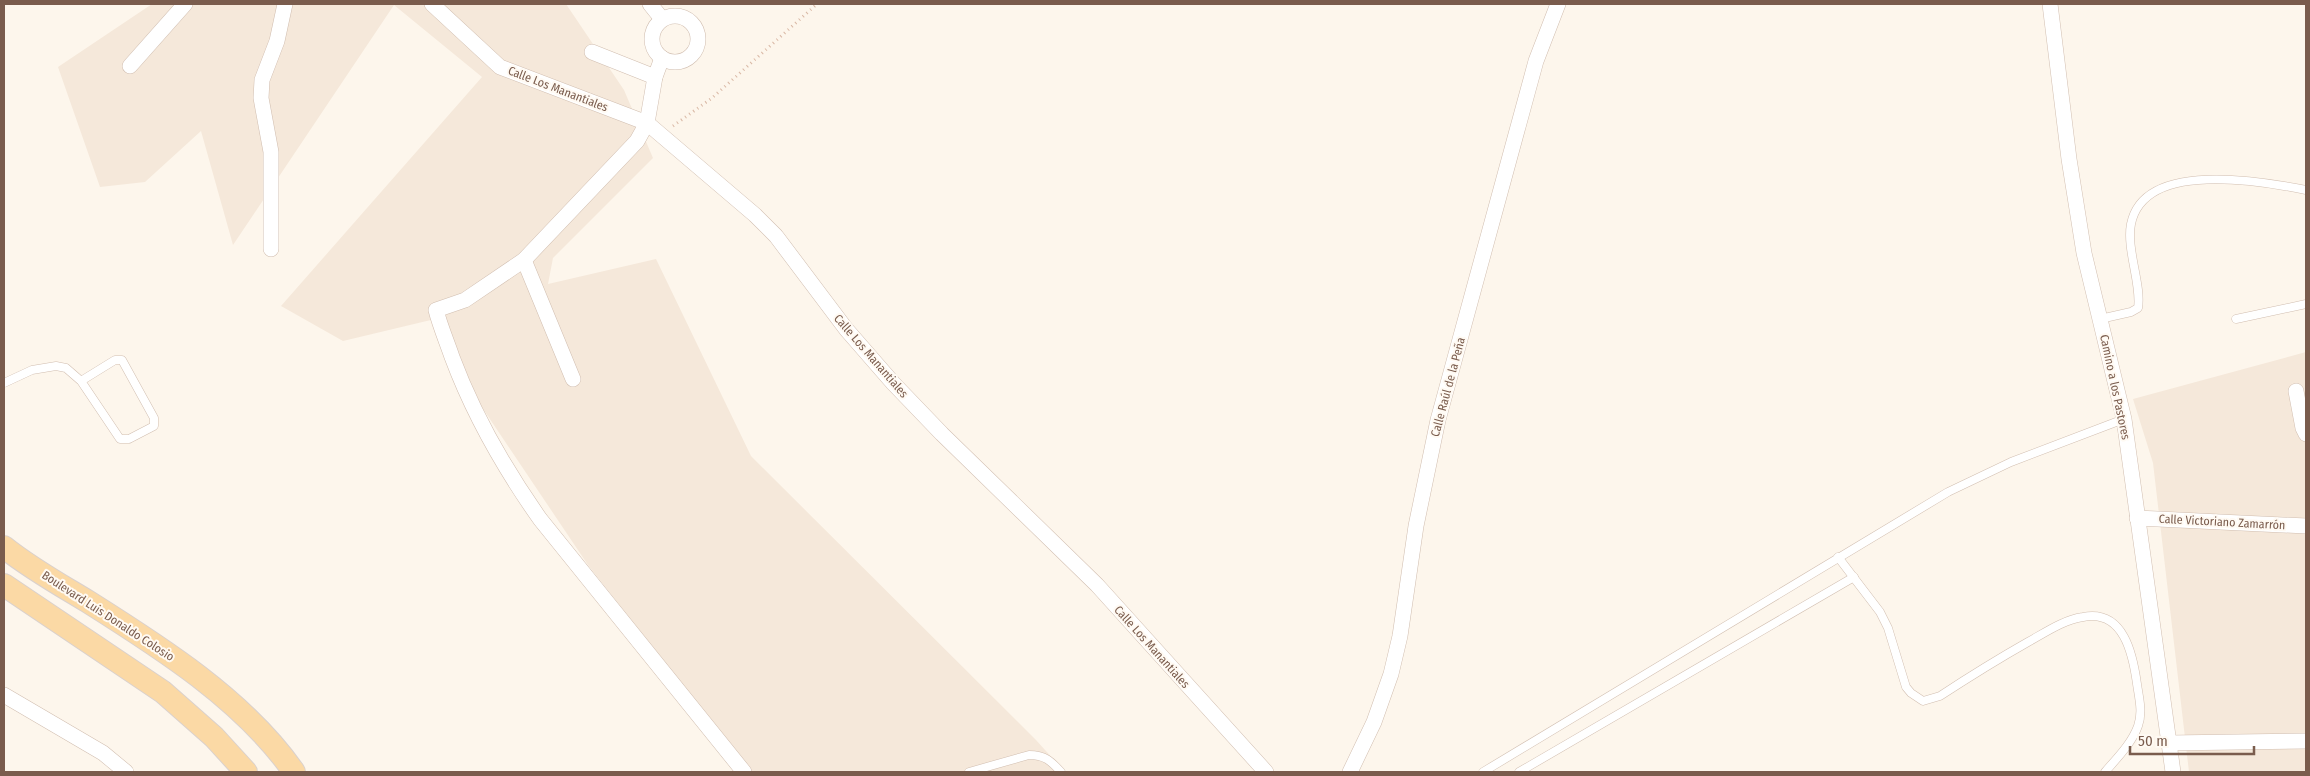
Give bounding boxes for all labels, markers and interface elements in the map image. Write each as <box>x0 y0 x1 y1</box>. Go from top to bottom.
street label: Calle Los Manantiales <box>506 63 610 115</box>
street label: Calle Los Manantiales <box>831 311 911 401</box>
street label: Camino a los Pastores <box>2097 333 2133 441</box>
street label: Calle Raúl de la Peña <box>1428 336 1468 438</box>
street label: Calle Victoriano Zamarrón <box>2158 512 2286 532</box>
street label: Boulevard Luis Donaldo Colosio <box>39 568 177 664</box>
street label: Calle Los Manantiales <box>1111 603 1193 691</box>
scale bar <box>2130 724 2254 756</box>
text: 50 m <box>2138 732 2168 750</box>

